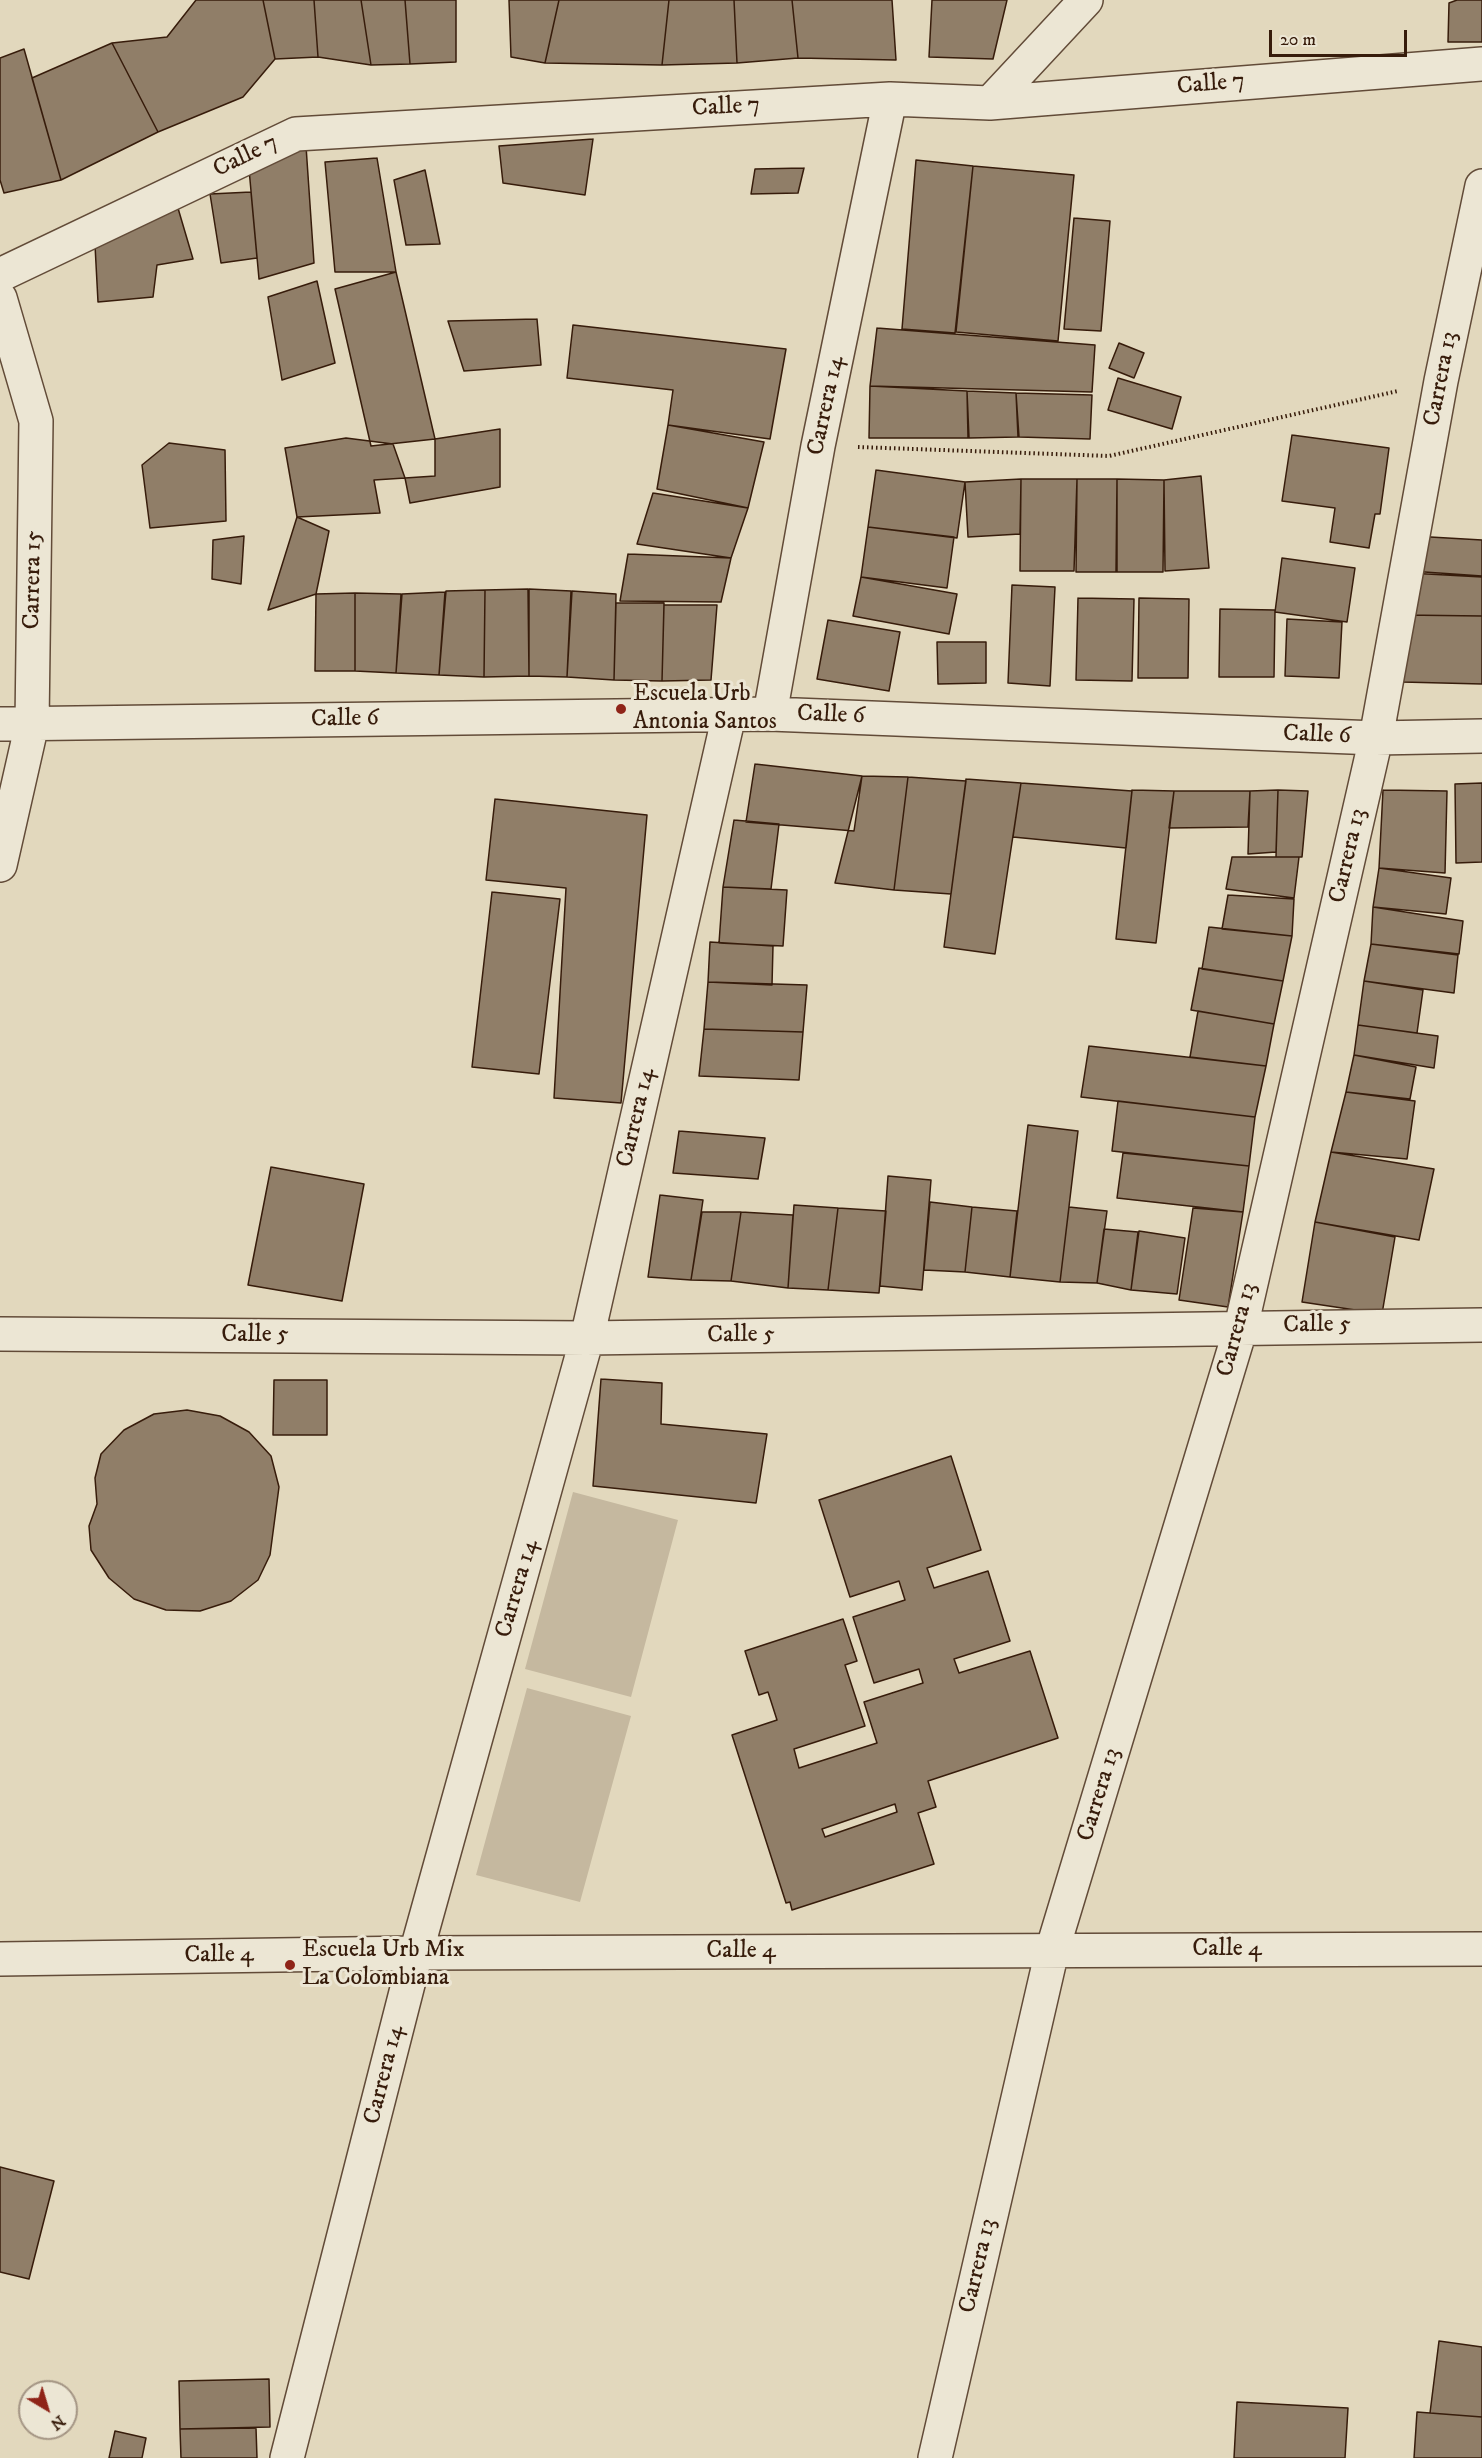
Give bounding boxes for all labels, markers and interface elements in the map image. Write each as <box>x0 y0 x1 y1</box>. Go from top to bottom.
scale bar <box>1272 18 1410 56</box>
text: 20 m <box>1280 29 1316 51</box>
street label: Calle 7 <box>1176 68 1246 102</box>
street label: Calle 7 <box>691 92 761 124</box>
street label: Calle 7 <box>209 129 283 185</box>
street label: Carrera 13 <box>1419 329 1465 429</box>
street label: Carrera 14 <box>802 354 852 458</box>
street label: Carrera 15 <box>19 530 49 630</box>
place label: Escuela Urb Antonia Santos <box>633 681 777 737</box>
street label: Calle 6 <box>796 700 866 732</box>
marker: Escuela Urb Antonia Santos <box>614 702 628 716</box>
street label: Calle 6 <box>311 705 379 735</box>
street label: Calle 6 <box>1282 720 1352 752</box>
street label: Carrera 13 <box>1324 806 1374 906</box>
street label: Carrera 14 <box>612 1066 662 1170</box>
street label: Carrera 13 <box>1212 1280 1264 1380</box>
street label: Calle 5 <box>1283 1311 1351 1341</box>
street label: Calle 5 <box>707 1321 775 1351</box>
street label: Calle 5 <box>221 1322 289 1350</box>
street label: Carrera 14 <box>490 1537 546 1641</box>
street label: Carrera 13 <box>1072 1745 1128 1845</box>
street label: Calle 4 <box>1192 1936 1262 1964</box>
place label: Escuela Urb Mix La Colombiana <box>302 1937 465 1993</box>
street label: Calle 4 <box>706 1938 776 1966</box>
street label: Calle 4 <box>184 1941 254 1971</box>
marker: Escuela Urb Mix La Colombiana <box>283 1958 297 1972</box>
street label: Carrera 14 <box>359 2023 411 2127</box>
street label: Carrera 13 <box>954 2216 1004 2316</box>
north arrow <box>18 2380 78 2440</box>
text: N <box>47 2411 69 2435</box>

